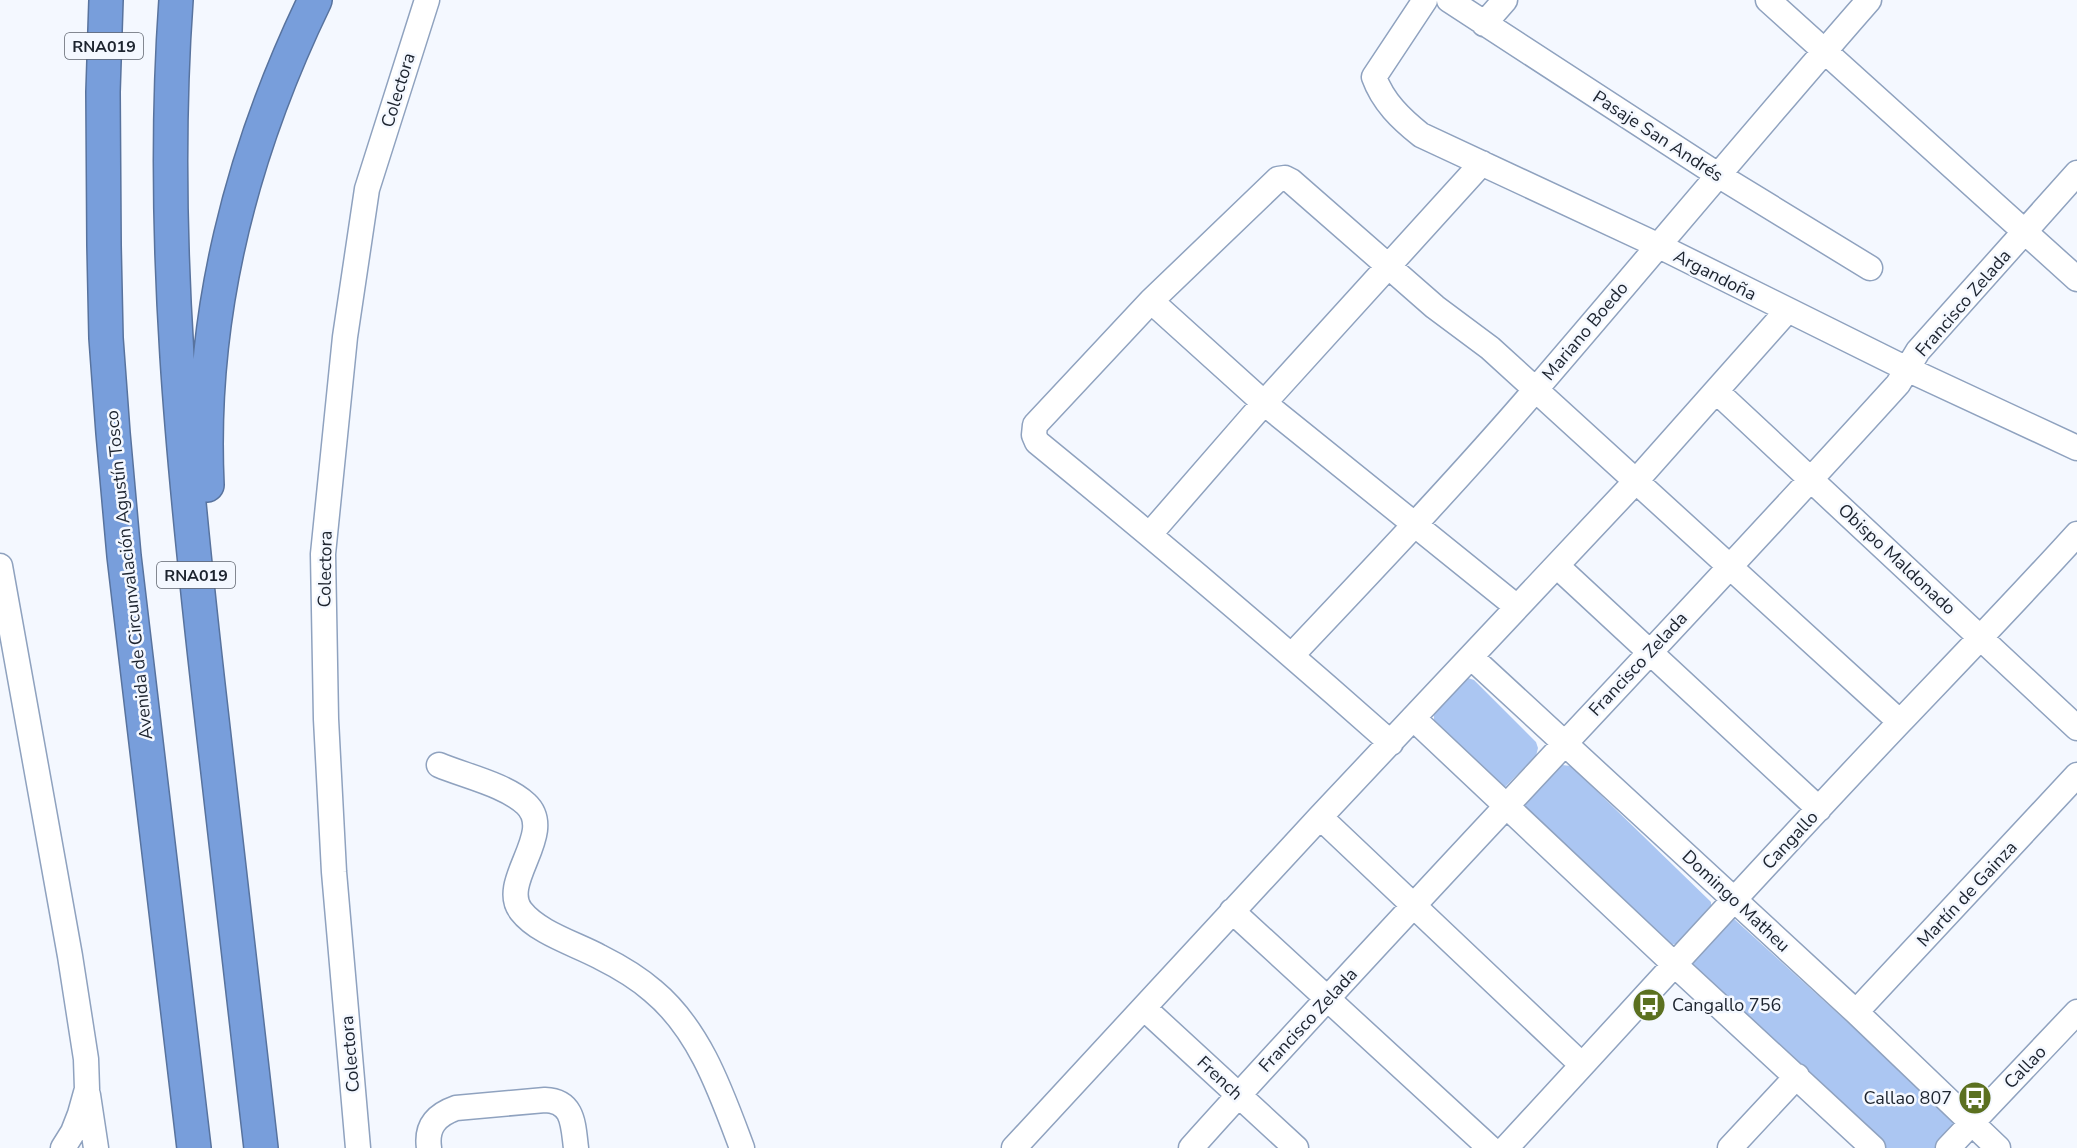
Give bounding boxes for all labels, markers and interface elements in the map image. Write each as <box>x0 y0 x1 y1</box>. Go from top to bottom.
road number: RNA019 <box>65 33 143 59</box>
street label: Colectora <box>375 50 421 130</box>
street label: Pasaje San Andrés <box>1588 85 1728 187</box>
street label: Argandoña <box>1669 244 1761 306</box>
street label: Francisco Zelada <box>1910 244 2016 362</box>
street label: Mariano Boedo <box>1537 276 1633 386</box>
street label: Avenida de Circunvalación Agustín Tosco <box>100 409 158 741</box>
street label: Obispo Maldonado <box>1833 498 1961 620</box>
street label: Colectora <box>312 530 338 608</box>
road number: RNA019 <box>157 562 235 588</box>
street label: Francisco Zelada <box>1583 607 1693 721</box>
street label: Cangallo <box>1757 805 1823 875</box>
street label: Martín de Gainza <box>1912 836 2022 952</box>
street label: Domingo Matheu <box>1677 845 1795 957</box>
street label: Francisco Zelada <box>1253 963 1363 1077</box>
bus stop icon: Cangallo 756 <box>1631 987 1667 1023</box>
place label: Cangallo 756 <box>1672 993 1781 1017</box>
street label: Colectora <box>335 1015 365 1093</box>
street label: Callao <box>1998 1040 2052 1094</box>
street label: French <box>1192 1051 1248 1105</box>
bus stop icon: Callao 807 <box>1957 1080 1993 1116</box>
place label: Callao 807 <box>1863 1086 1952 1110</box>

